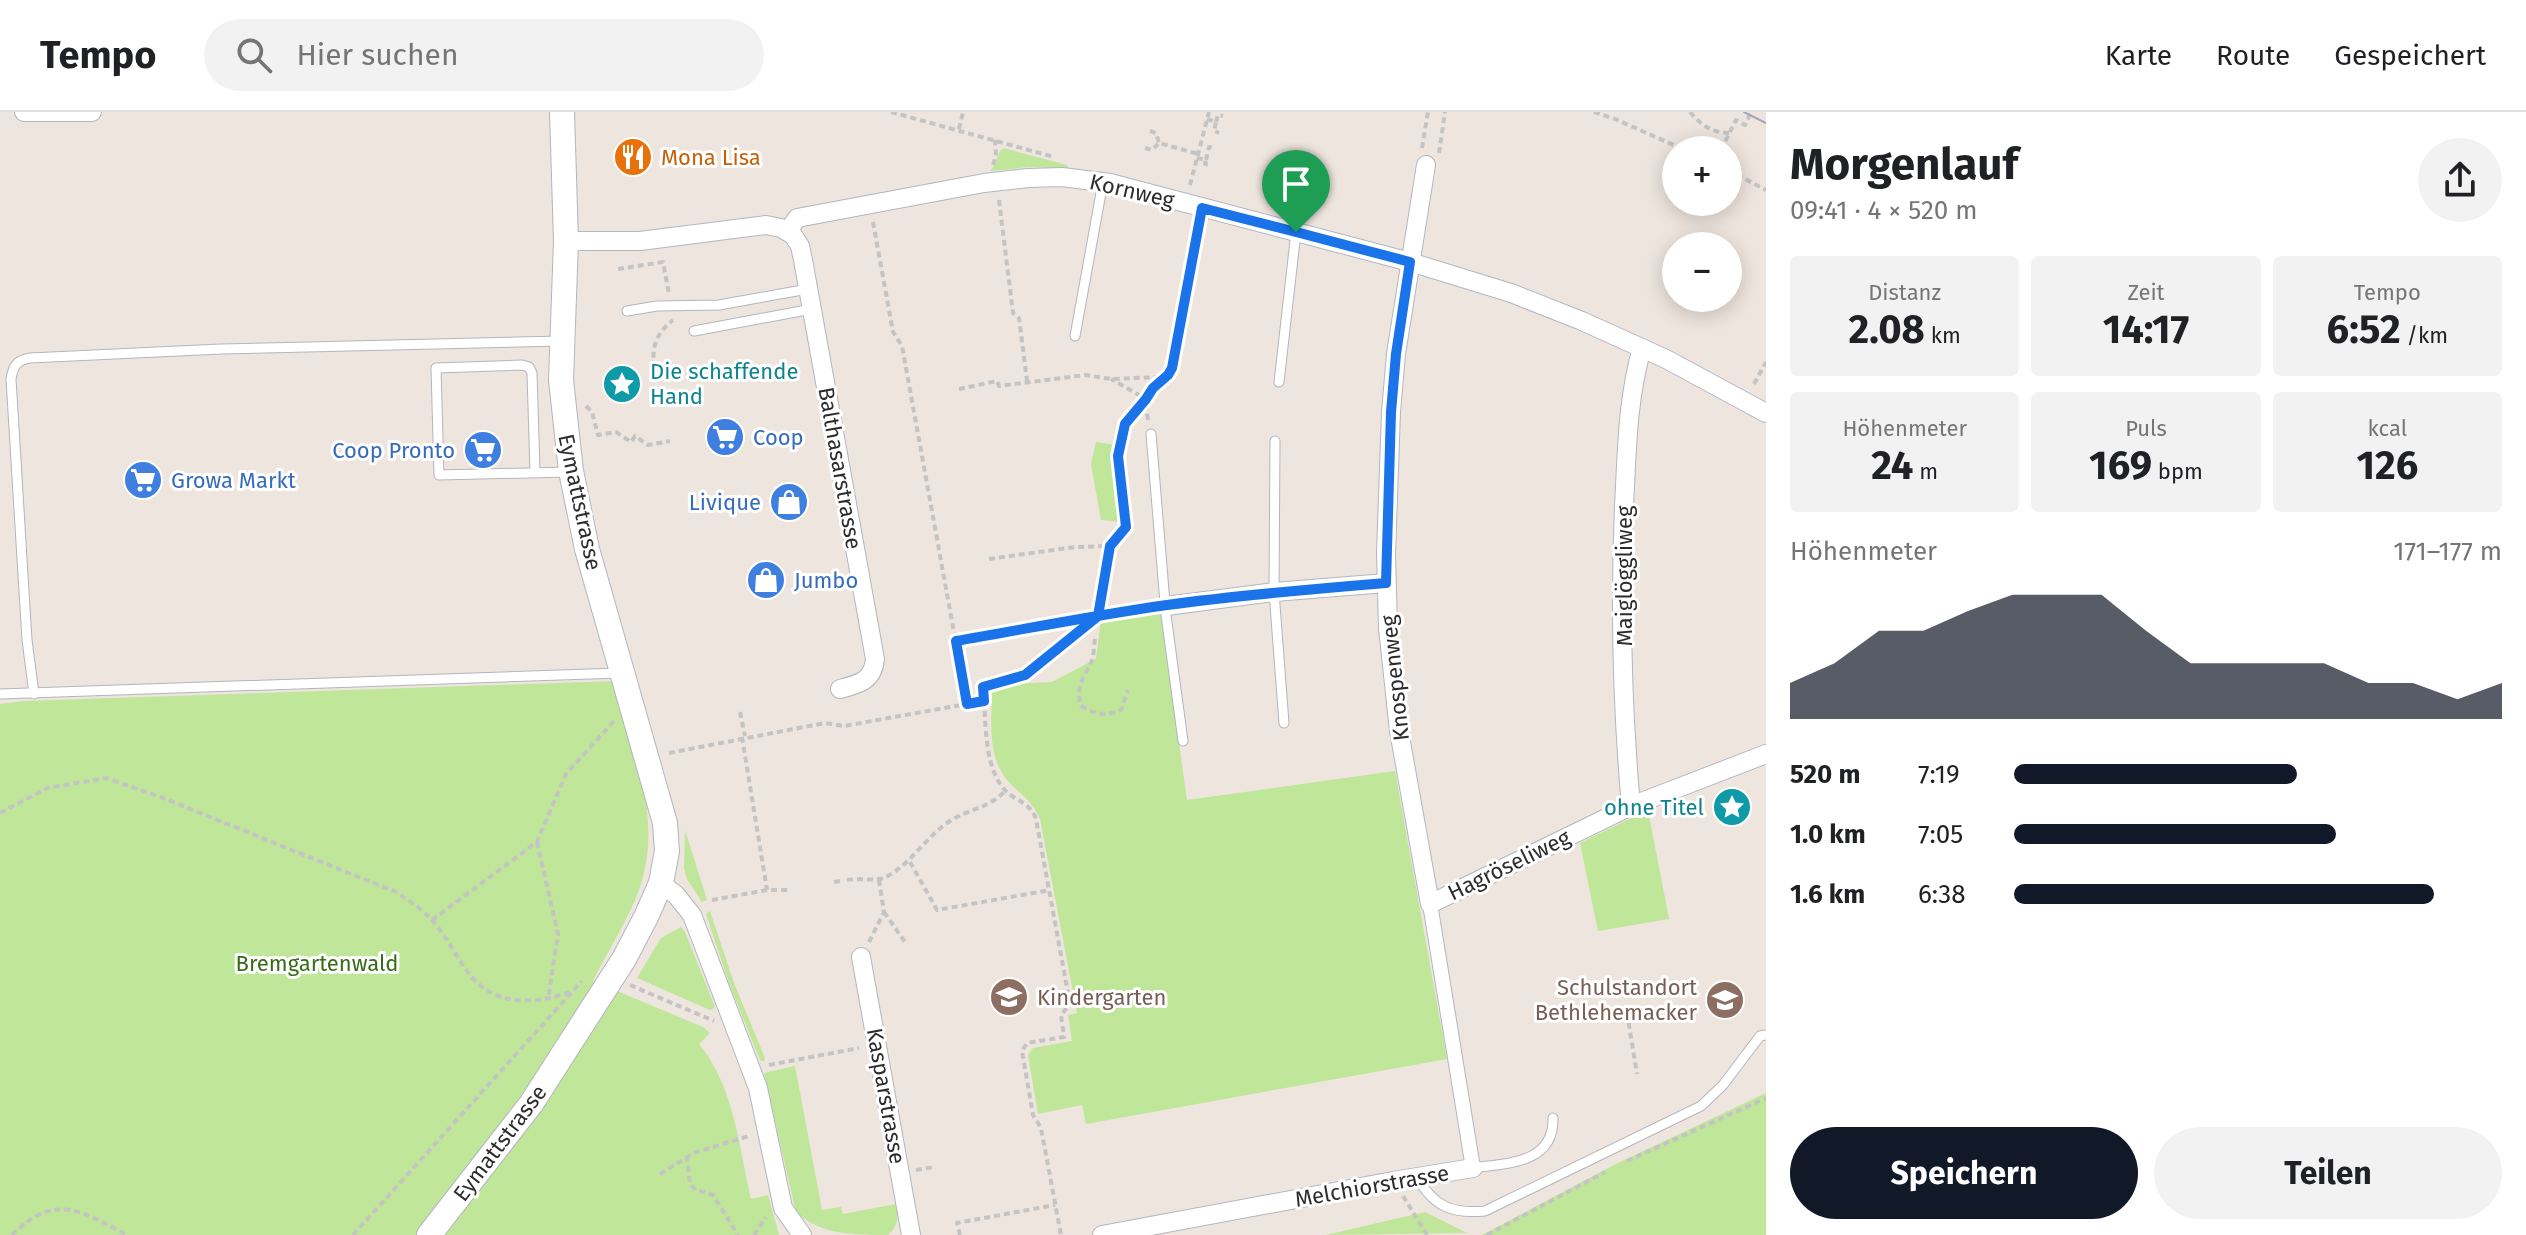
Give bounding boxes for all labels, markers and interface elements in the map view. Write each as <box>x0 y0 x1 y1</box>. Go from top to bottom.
search box <box>204 19 764 91</box>
text: Tempo <box>40 32 156 78</box>
icon: search <box>232 33 276 77</box>
text: Hier suchen <box>296 37 458 73</box>
text: Karte <box>2105 39 2172 72</box>
text: Route <box>2216 39 2290 72</box>
text: Gespeichert <box>2334 39 2486 72</box>
restaurant icon: Mona Lisa <box>612 136 654 178</box>
map controls <box>1662 136 1742 312</box>
button: + <box>1662 136 1742 216</box>
text: Morgenlauf <box>1790 138 2018 191</box>
button: share <box>2418 138 2502 222</box>
place label: Mona Lisa <box>661 144 761 171</box>
pin <box>1262 150 1330 232</box>
icon: arrive <box>1274 162 1318 206</box>
street label: Kornweg <box>1087 168 1178 214</box>
text: 09:41 · 4 × 520 m <box>1790 195 1978 226</box>
button: − <box>1662 232 1742 312</box>
text: Distanz <box>1868 279 1941 306</box>
text: Zeit <box>2127 279 2165 306</box>
text: Tempo <box>2354 279 2421 306</box>
text: 2.08 <box>1849 306 1925 354</box>
text: 14:17 <box>2103 306 2189 354</box>
text: 6:52 <box>2327 306 2401 354</box>
text: km <box>1925 322 1961 349</box>
text: /km <box>2401 322 2448 349</box>
place label: Die schaffende Hand <box>650 358 798 410</box>
place icon: Die schaffende Hand <box>601 363 643 405</box>
street label: Balthasarstrasse <box>812 385 868 551</box>
text: Höhenmeter <box>1842 415 1967 442</box>
text: Puls <box>2125 415 2167 442</box>
text: kcal <box>2368 415 2407 442</box>
supermarket icon: Coop <box>704 416 746 458</box>
place label: Coop <box>753 424 804 451</box>
supermarket icon: Coop Pronto <box>462 429 504 471</box>
street label: Eymattstrasse <box>552 431 608 573</box>
place label: Coop Pronto <box>332 437 455 464</box>
text: 24 <box>1871 442 1913 490</box>
text: 169 <box>2089 442 2152 490</box>
text: 126 <box>2356 442 2418 490</box>
text: m <box>1913 458 1938 485</box>
text: bpm <box>2152 458 2203 485</box>
supermarket icon: Growa Markt <box>122 459 164 501</box>
place label: Growa Markt <box>171 467 296 494</box>
shop icon: Livique <box>768 481 810 523</box>
place label: Livique <box>689 489 761 516</box>
street label: Maiglöggliweg <box>1611 505 1638 646</box>
text: Höhenmeter <box>1790 536 1937 567</box>
text: 171–177 m <box>2393 536 2502 567</box>
shop icon: Jumbo <box>745 559 787 601</box>
place label: Jumbo <box>794 567 858 594</box>
street label: Knospenweg <box>1375 613 1415 742</box>
text: 520 m <box>1790 759 1860 790</box>
text: 7:19 <box>1918 759 1960 790</box>
place icon: ohne Titel <box>1711 786 1753 828</box>
place label: ohne Titel <box>1604 794 1704 821</box>
text: 1.0 km <box>1790 819 1866 850</box>
text: 7:05 <box>1918 819 1963 850</box>
street label: Hagröseliweg <box>1443 823 1575 906</box>
text: 1.6 km <box>1790 879 1865 910</box>
text: 6:38 <box>1918 879 1966 910</box>
park label: Bremgartenwald <box>236 950 398 977</box>
place label: Schulstandort Bethlehemacker <box>1535 974 1698 1026</box>
school or university icon: Kindergarten <box>988 976 1030 1018</box>
school or university icon: Schulstandort Bethlehemacker <box>1704 979 1746 1021</box>
place label: Kindergarten <box>1037 984 1166 1011</box>
street label: Kasparstrasse <box>861 1026 911 1166</box>
street label: Eymattstrasse <box>447 1079 553 1207</box>
button: Speichern <box>1790 1127 2138 1219</box>
button: Teilen <box>2154 1127 2502 1219</box>
street label: Melchiorstrasse <box>1293 1159 1451 1213</box>

